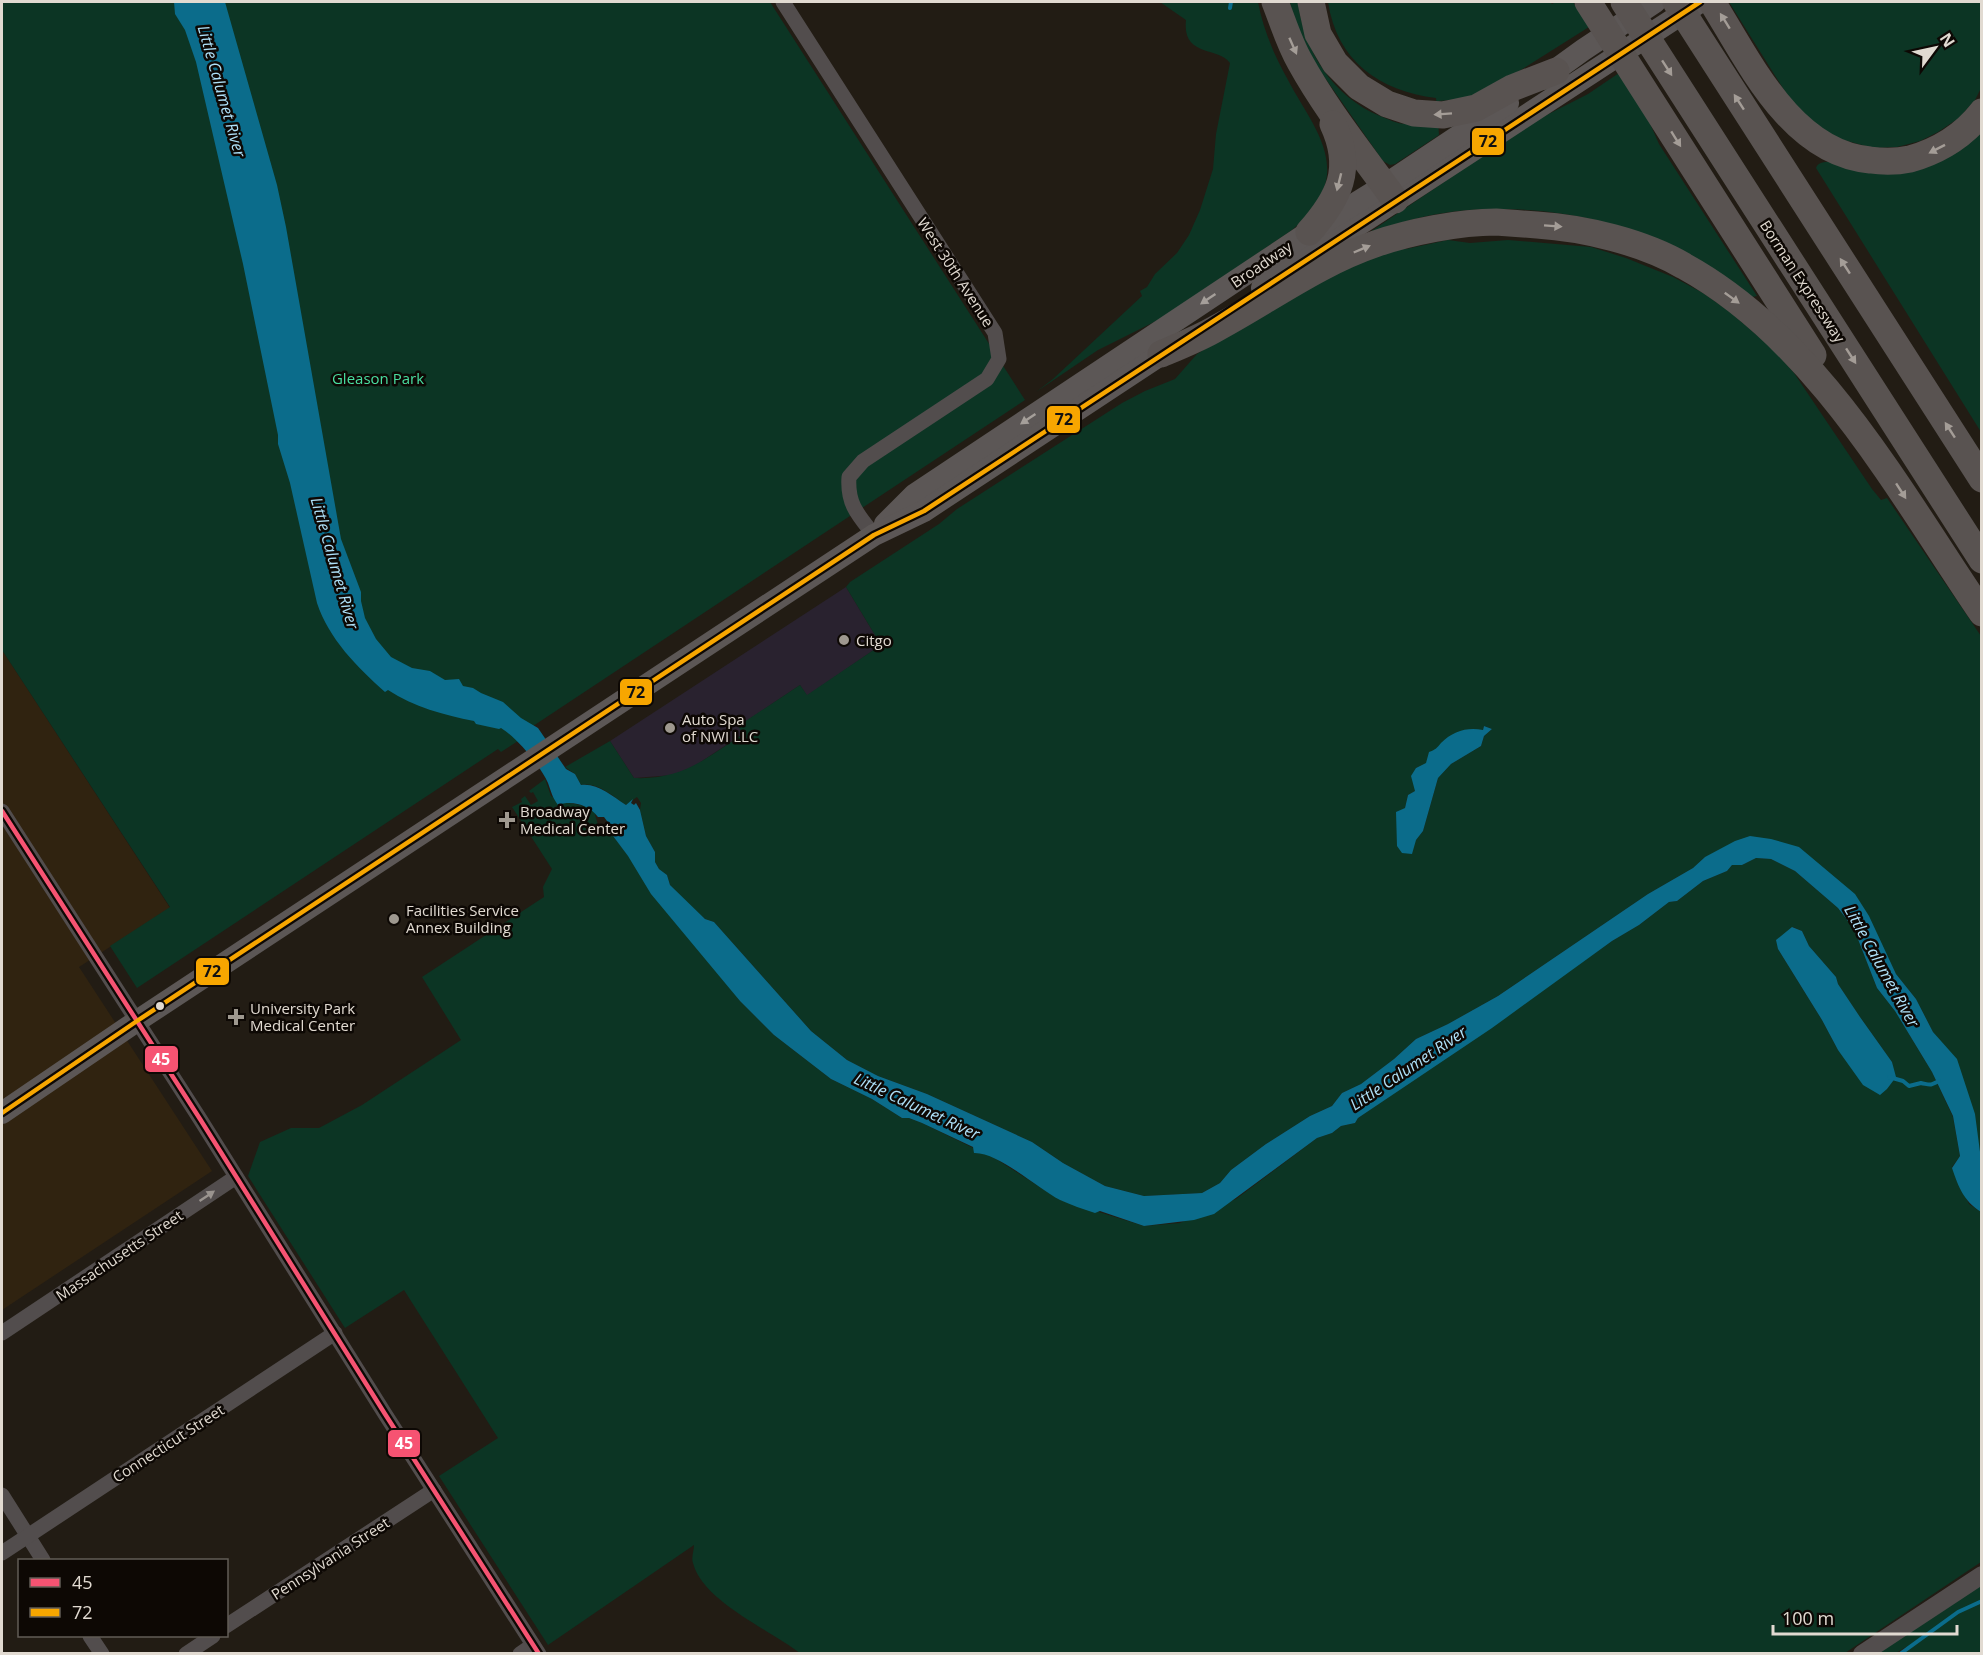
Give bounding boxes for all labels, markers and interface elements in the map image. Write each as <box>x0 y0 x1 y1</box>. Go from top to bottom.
one-way arrow <box>1719 13 1730 29</box>
north arrow <box>1905 18 1965 78</box>
water label: Little Calumet River <box>193 22 252 160</box>
text: N <box>1935 28 1960 51</box>
one-way arrow <box>1288 37 1298 55</box>
one-way arrow <box>1661 60 1672 77</box>
one-way arrow <box>1733 94 1745 110</box>
one-way arrow <box>1434 109 1453 118</box>
line badge: 72 <box>1471 127 1505 156</box>
text: 72 <box>1479 130 1497 152</box>
one-way arrow <box>1670 131 1682 147</box>
one-way arrow <box>1928 144 1945 153</box>
one-way arrow <box>1334 173 1344 192</box>
street label: West 30th Avenue <box>913 214 999 330</box>
street label: Borman Expressway <box>1756 216 1850 346</box>
one-way arrow <box>1544 222 1563 231</box>
street label: Broadway <box>1226 236 1296 292</box>
one-way arrow <box>1353 244 1371 254</box>
one-way arrow <box>1839 258 1850 274</box>
one-way arrow <box>1723 292 1739 304</box>
one-way arrow <box>1199 294 1216 305</box>
one-way arrow <box>1845 348 1857 364</box>
park label: Gleason Park <box>332 368 424 388</box>
line badge: 72 <box>1046 405 1081 434</box>
text: 72 <box>1055 408 1073 430</box>
one-way arrow <box>1020 413 1036 424</box>
one-way arrow <box>1945 422 1956 438</box>
one-way arrow <box>1895 483 1906 499</box>
water label: Little Calumet River <box>306 494 365 632</box>
place label: Citgo <box>856 630 892 650</box>
marker: Citgo <box>837 633 851 647</box>
line badge: 72 <box>619 678 653 706</box>
text: 72 <box>627 681 645 703</box>
place label: Auto Spa of NWI LLC <box>682 709 758 746</box>
marker: Auto Spa of NWI LLC <box>663 721 677 735</box>
place label: Broadway Medical Center <box>520 801 625 838</box>
marker: Broadway Medical Center <box>498 811 516 829</box>
place label: Facilities Service Annex Building <box>406 900 519 937</box>
water label: Little Calumet River <box>1839 901 1925 1032</box>
marker: Facilities Service Annex Building <box>387 912 401 926</box>
line badge: 72 <box>195 957 230 986</box>
text: 72 <box>203 960 221 982</box>
place label: University Park Medical Center <box>250 998 355 1035</box>
unlabelled marker <box>154 1000 166 1012</box>
marker: University Park Medical Center <box>227 1008 245 1026</box>
water label: Little Calumet River <box>1345 1020 1471 1115</box>
line badge: 45 <box>144 1045 179 1073</box>
text: 45 <box>152 1048 170 1070</box>
water label: Little Calumet River <box>851 1067 984 1145</box>
one-way arrow <box>199 1190 215 1202</box>
street label: Massachusetts Street <box>52 1205 186 1305</box>
street label: Connecticut Street <box>108 1399 228 1487</box>
line badge: 45 <box>387 1429 421 1458</box>
text: 45 <box>395 1432 413 1454</box>
street label: Pennsylvania Street <box>267 1512 393 1604</box>
legend <box>18 1559 228 1637</box>
text: 45 <box>72 1570 93 1594</box>
scale bar <box>1773 1598 1958 1636</box>
text: 72 <box>72 1600 93 1624</box>
text: 100 m <box>1782 1606 1834 1630</box>

